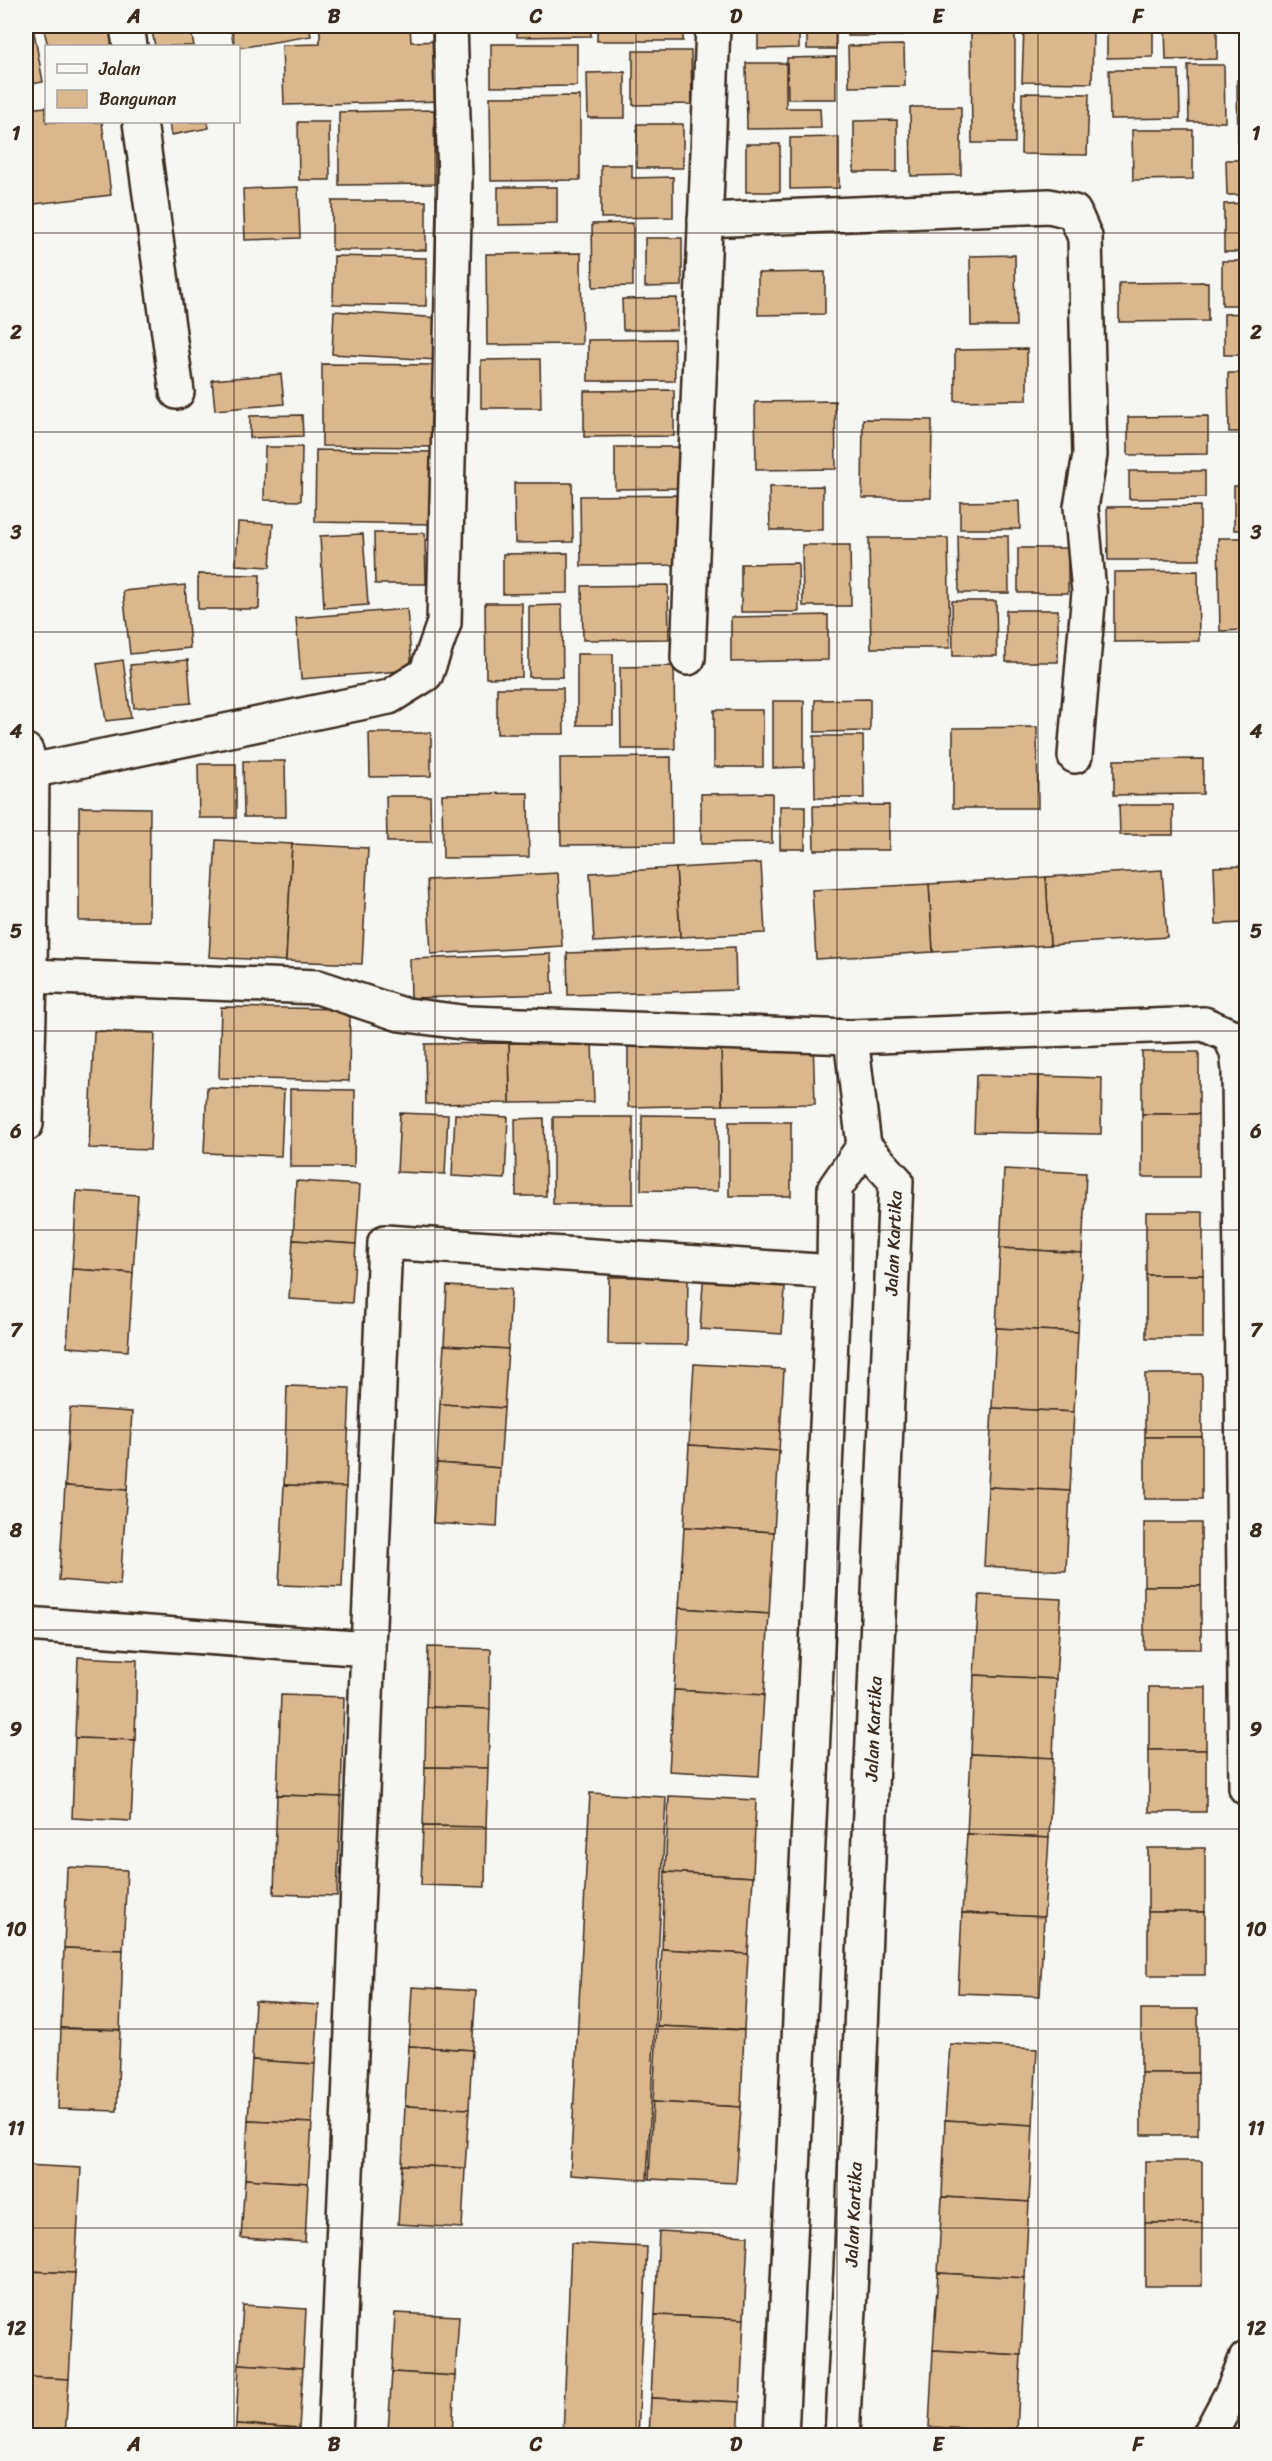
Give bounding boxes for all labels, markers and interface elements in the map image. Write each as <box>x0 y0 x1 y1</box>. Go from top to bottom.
text: A <box>126 0 141 34</box>
text: B <box>328 0 341 34</box>
text: C <box>529 0 543 34</box>
text: D <box>730 0 743 34</box>
text: E <box>932 0 945 34</box>
text: F <box>1132 0 1145 34</box>
legend <box>45 45 240 123</box>
text: Jalan <box>98 53 141 85</box>
text: Bangunan <box>99 83 177 115</box>
text: 1 <box>12 116 21 151</box>
text: 1 <box>1252 116 1261 151</box>
text: 2 <box>9 315 22 350</box>
text: 2 <box>1249 315 1262 350</box>
text: 3 <box>10 515 22 550</box>
text: 3 <box>1250 515 1262 550</box>
text: 4 <box>9 714 23 749</box>
text: 4 <box>1249 714 1263 749</box>
text: 5 <box>10 914 22 949</box>
text: 5 <box>1250 914 1262 949</box>
text: 6 <box>9 1114 22 1149</box>
text: 6 <box>1249 1114 1262 1149</box>
street label: Jalan Kartika <box>875 1189 912 1297</box>
text: 7 <box>10 1313 23 1348</box>
text: 7 <box>1250 1313 1263 1348</box>
text: 8 <box>9 1513 23 1548</box>
text: 8 <box>1249 1513 1263 1548</box>
street label: Jalan Kartika <box>855 1675 892 1783</box>
text: 9 <box>10 1712 22 1747</box>
text: 9 <box>1250 1712 1262 1747</box>
text: 10 <box>5 1912 27 1947</box>
text: 10 <box>1245 1912 1267 1947</box>
text: 11 <box>7 2111 25 2146</box>
text: 11 <box>1247 2111 1265 2146</box>
street label: Jalan Kartika <box>835 2160 872 2268</box>
text: 12 <box>6 2311 27 2346</box>
text: 12 <box>1246 2311 1267 2346</box>
text: A <box>126 2427 141 2461</box>
text: B <box>328 2427 341 2461</box>
text: C <box>529 2427 543 2461</box>
text: D <box>730 2427 743 2461</box>
text: E <box>932 2427 945 2461</box>
text: F <box>1132 2427 1145 2461</box>

